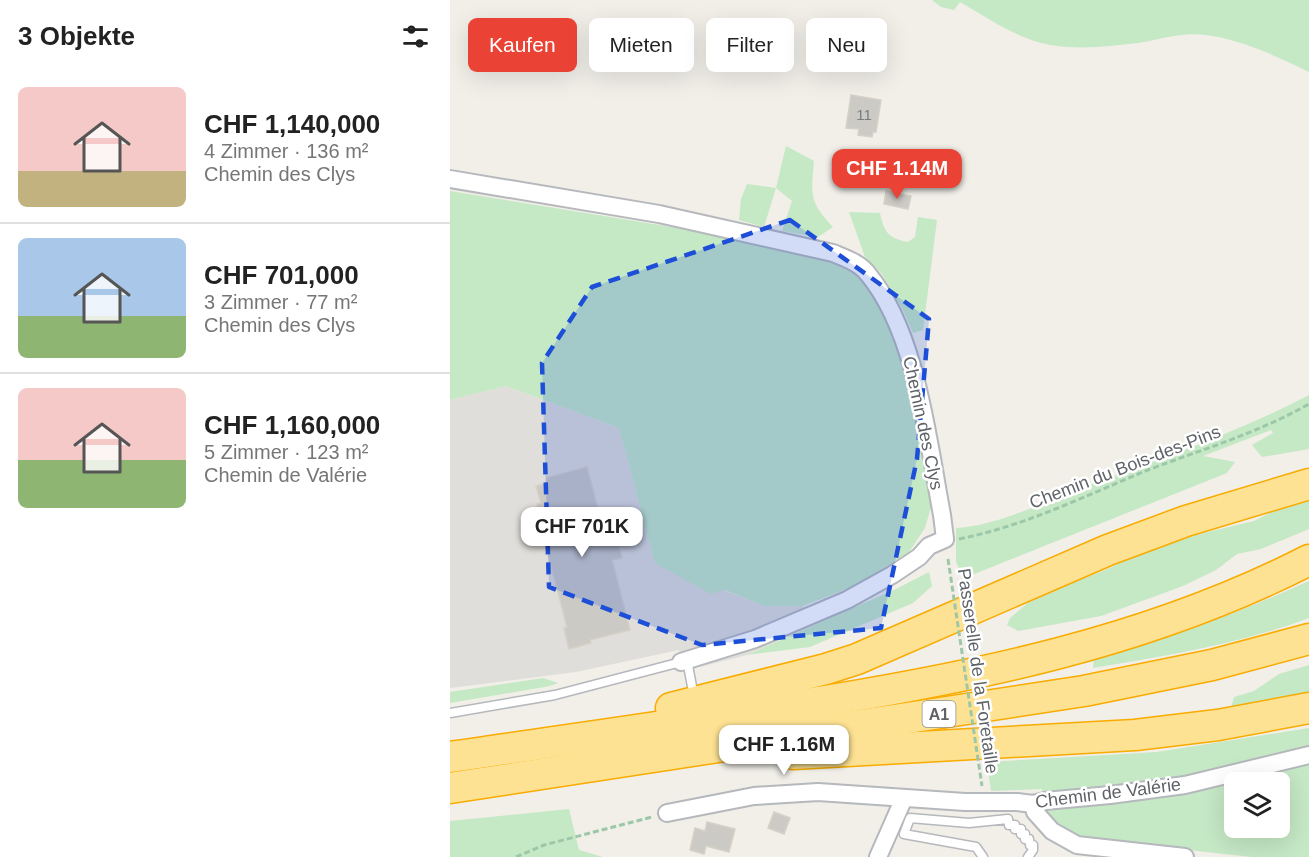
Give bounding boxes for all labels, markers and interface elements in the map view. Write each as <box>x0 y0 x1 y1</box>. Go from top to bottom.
chip: Kaufen <box>468 18 577 72</box>
chip: Mieten <box>589 18 694 72</box>
chip: Filter <box>706 18 794 72</box>
chip: Neu <box>806 18 887 72</box>
icon: filters <box>399 20 432 53</box>
text: 3 Objekte <box>18 21 135 51</box>
house number: 11 <box>856 106 872 123</box>
text: CHF 1,140,000 <box>204 109 380 139</box>
icon: home <box>66 111 138 183</box>
text: 4 Zimmer · 136 m² <box>204 140 368 162</box>
pin: CHF 1.14M <box>828 149 966 200</box>
text: CHF 1.14M <box>846 157 948 179</box>
text: Chemin des Clys <box>204 163 355 185</box>
text: CHF 701,000 <box>204 260 359 290</box>
icon: home <box>66 262 138 334</box>
text: 3 Zimmer · 77 m² <box>204 291 357 313</box>
text: Chemin des Clys <box>204 314 355 336</box>
street label: Chemin des Clys <box>899 354 947 492</box>
text: CHF 1,160,000 <box>204 410 380 440</box>
icon: home <box>66 412 138 484</box>
street label: Chemin du Bois-des-Pins <box>1027 421 1223 513</box>
text: 5 Zimmer · 123 m² <box>204 441 368 463</box>
text: Chemin de Valérie <box>204 464 367 486</box>
pin: CHF 701K <box>520 507 644 558</box>
text: CHF 701K <box>535 515 629 537</box>
street label: Passerelle de la Foretaille <box>954 567 1002 775</box>
road number: A1 <box>922 701 956 727</box>
pin: CHF 1.16M <box>715 725 853 776</box>
text: CHF 1.16M <box>733 733 835 755</box>
map controls <box>1224 772 1290 838</box>
button: layers <box>1224 772 1290 838</box>
street label: Chemin de Valérie <box>1034 774 1182 812</box>

